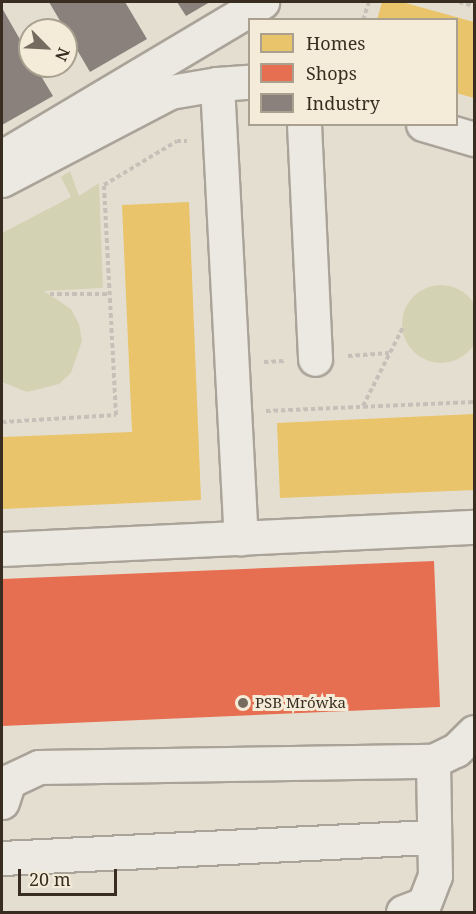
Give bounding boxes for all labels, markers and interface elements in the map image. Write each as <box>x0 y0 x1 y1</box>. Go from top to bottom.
north arrow <box>18 18 78 78</box>
legend <box>248 18 458 126</box>
text: Homes <box>306 31 365 55</box>
text: N <box>50 44 75 65</box>
text: Shops <box>306 61 357 85</box>
text: Industry <box>306 91 380 115</box>
place label: PSB Mrówka <box>255 694 346 712</box>
marker: PSB Mrówka <box>236 696 250 710</box>
scale bar <box>21 857 120 895</box>
text: 20 m <box>29 867 71 891</box>

